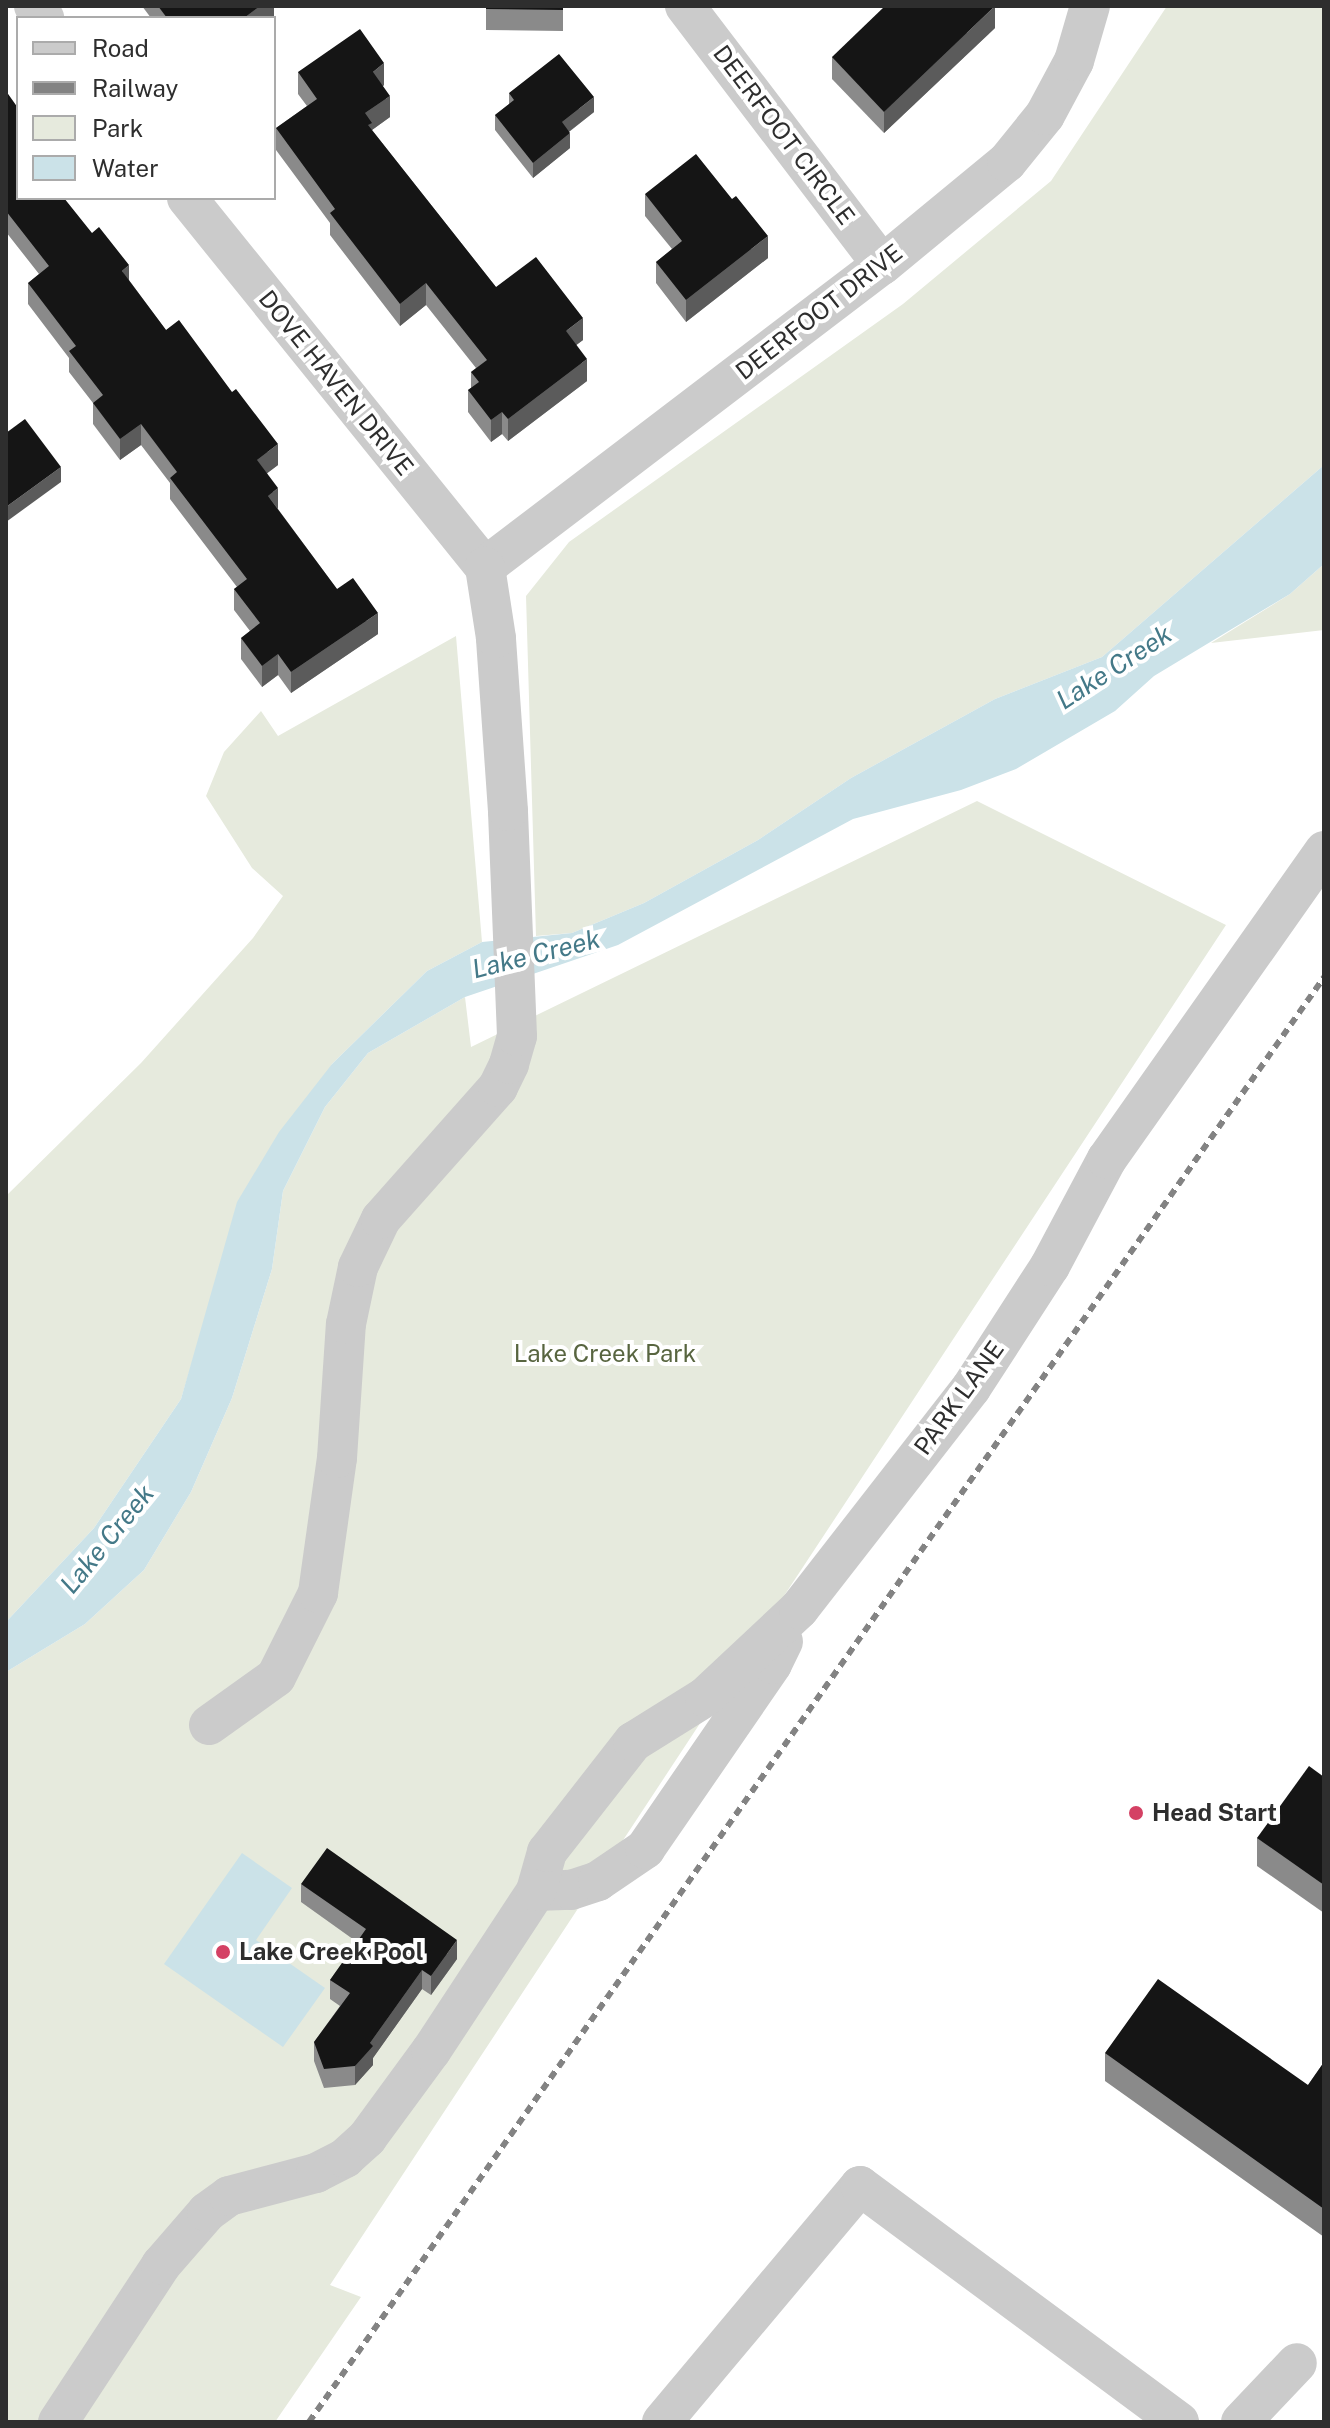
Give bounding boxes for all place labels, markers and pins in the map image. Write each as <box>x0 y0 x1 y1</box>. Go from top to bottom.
place label: Head Start <box>1152 1799 1277 1827</box>
marker: Head Start <box>1127 1804 1145 1822</box>
place label: Lake Creek Pool <box>239 1938 424 1966</box>
marker: Lake Creek Pool <box>214 1943 232 1961</box>

